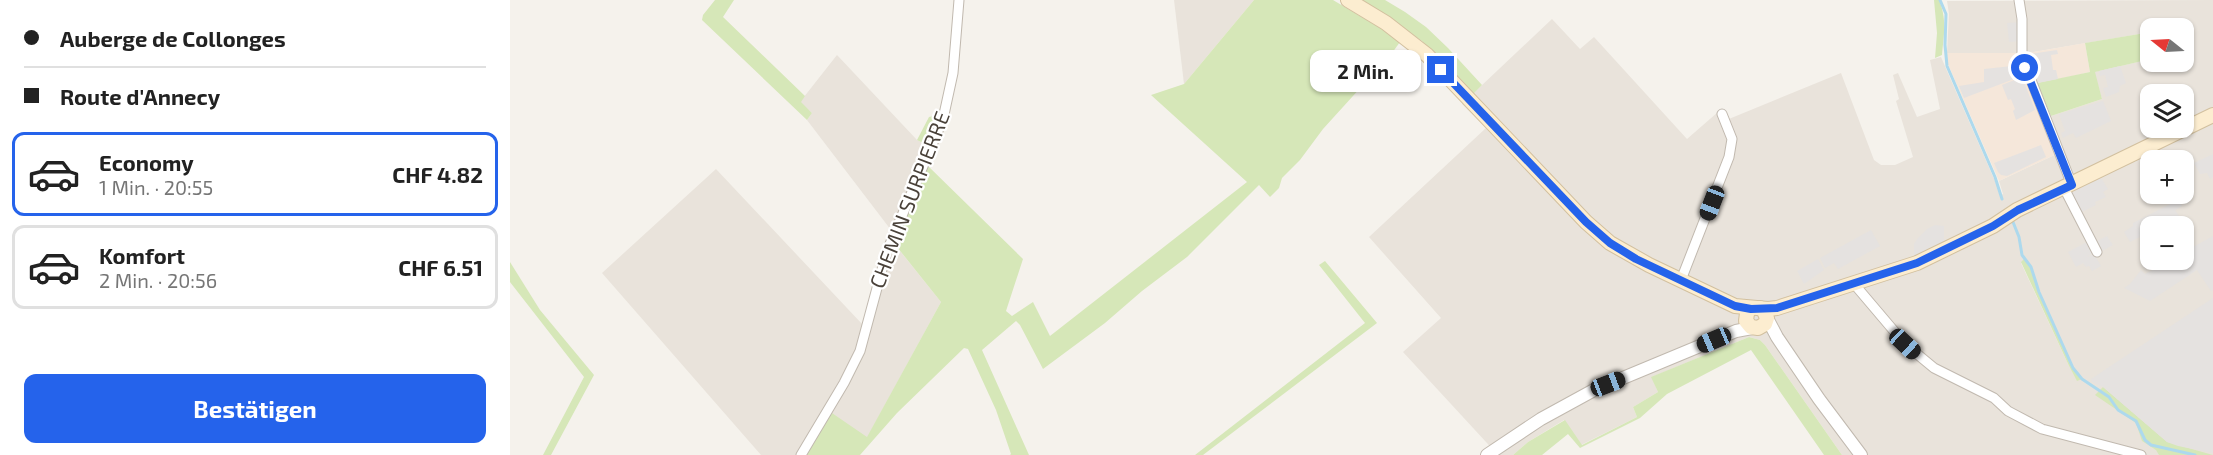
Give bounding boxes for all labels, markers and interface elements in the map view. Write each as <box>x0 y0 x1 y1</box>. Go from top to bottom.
north arrow <box>2140 18 2194 72</box>
map controls <box>2140 18 2194 270</box>
text: Auberge de Collonges <box>60 25 286 51</box>
callout: 2 Min. <box>1309 49 1420 91</box>
route start <box>2011 54 2038 81</box>
route end <box>1427 56 1454 83</box>
text: 2 Min. <box>1337 59 1394 83</box>
text: Route d'Annecy <box>60 83 220 109</box>
button: layers <box>2140 84 2194 138</box>
street label: CHEMIN SURPIERRE <box>863 108 954 291</box>
icon: car <box>27 147 81 201</box>
text: Economy <box>99 149 194 175</box>
button: + <box>2140 150 2194 204</box>
text: CHF 4.82 <box>392 161 483 187</box>
text: 1 Min. · 20:55 <box>99 175 213 199</box>
car <box>1697 183 1727 223</box>
button: − <box>2140 216 2194 270</box>
icon: car <box>27 240 81 294</box>
text: Komfort <box>99 242 185 268</box>
text: CHF 6.51 <box>398 254 483 280</box>
text: 2 Min. · 20:56 <box>99 268 217 292</box>
car <box>1694 325 1734 355</box>
car <box>1886 325 1924 363</box>
car <box>1588 369 1628 399</box>
button: Bestätigen <box>24 374 486 443</box>

